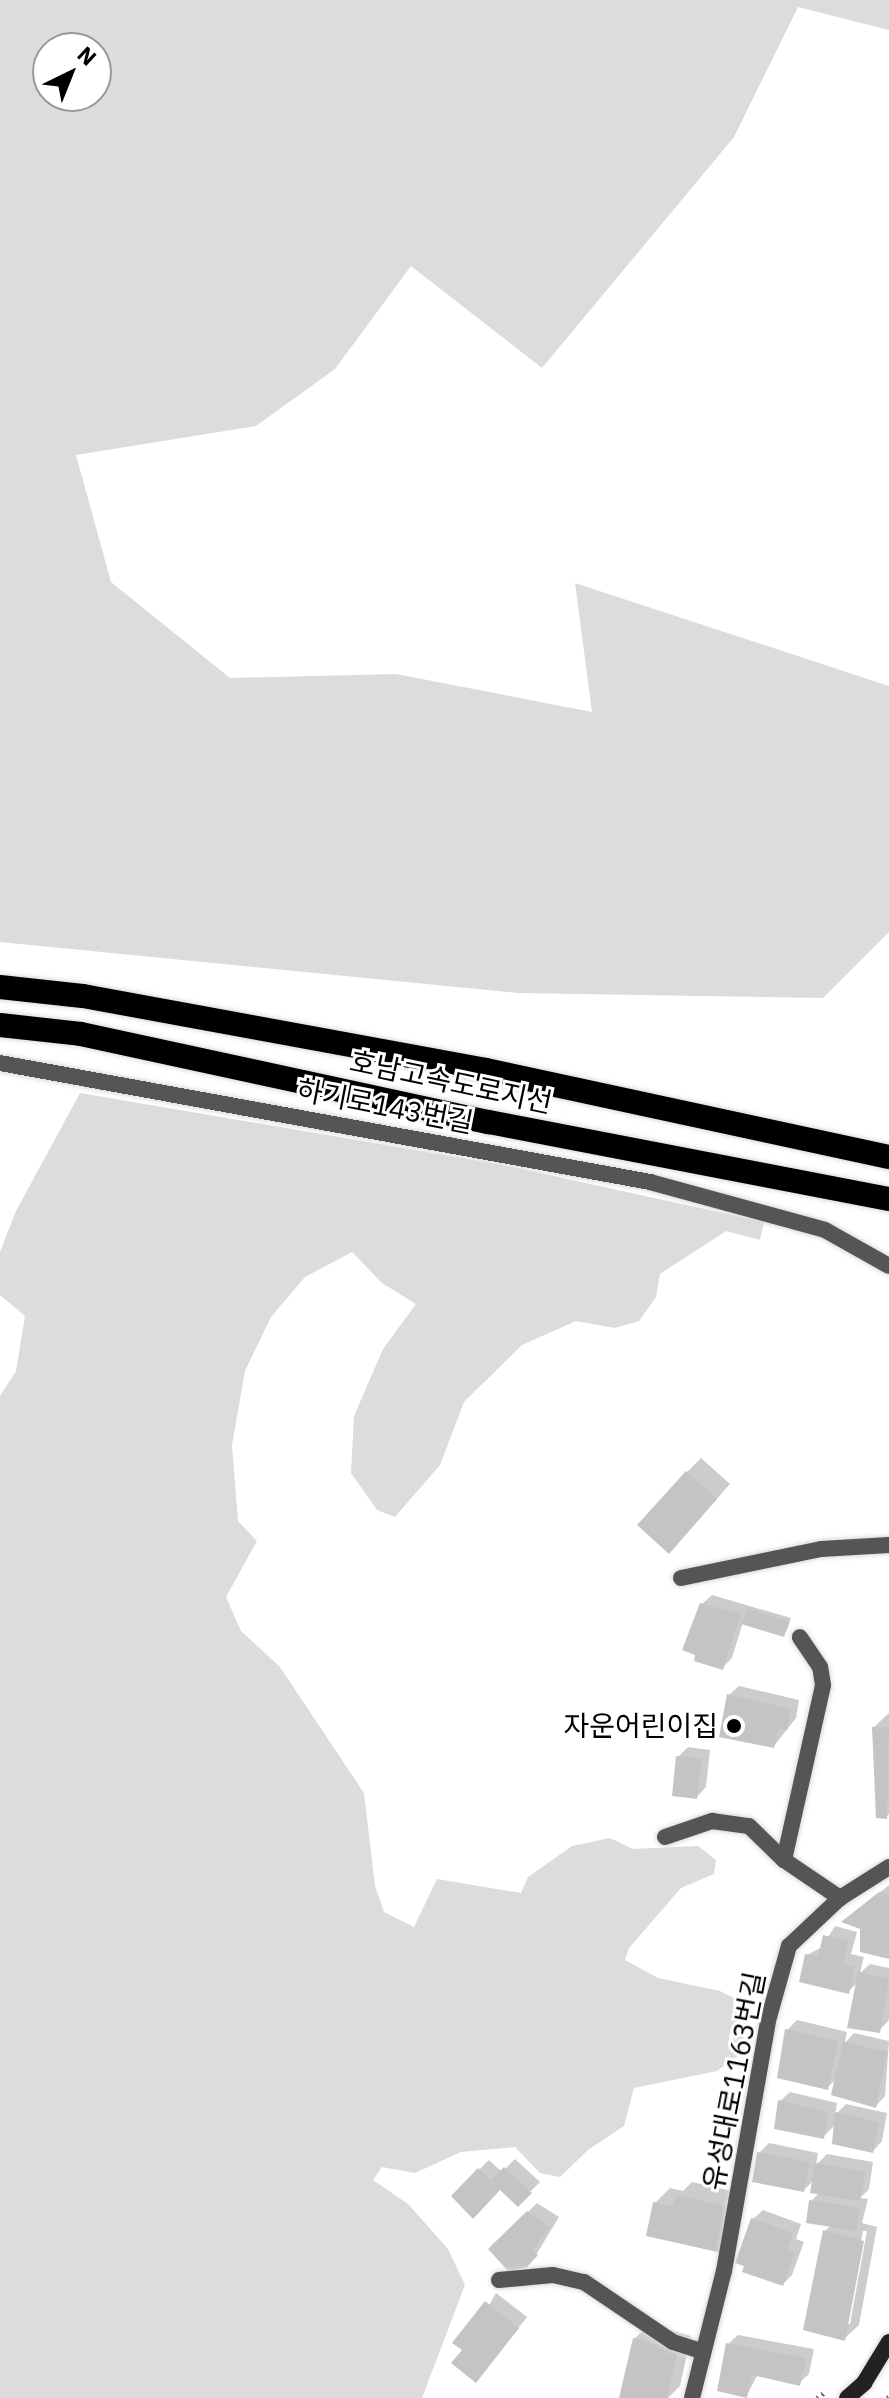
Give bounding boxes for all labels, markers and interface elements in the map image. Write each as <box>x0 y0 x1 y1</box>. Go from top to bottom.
north arrow <box>32 32 112 112</box>
text: N <box>72 40 103 72</box>
street label: 호남고속도로지선 <box>347 1044 555 1120</box>
street label: 하기로143번길 <box>294 1072 476 1140</box>
place label: 자운어린이집 <box>563 1709 718 1743</box>
marker: 자운어린이집 <box>725 1717 743 1735</box>
street label: 유성대로1163번길 <box>696 1969 772 2193</box>

